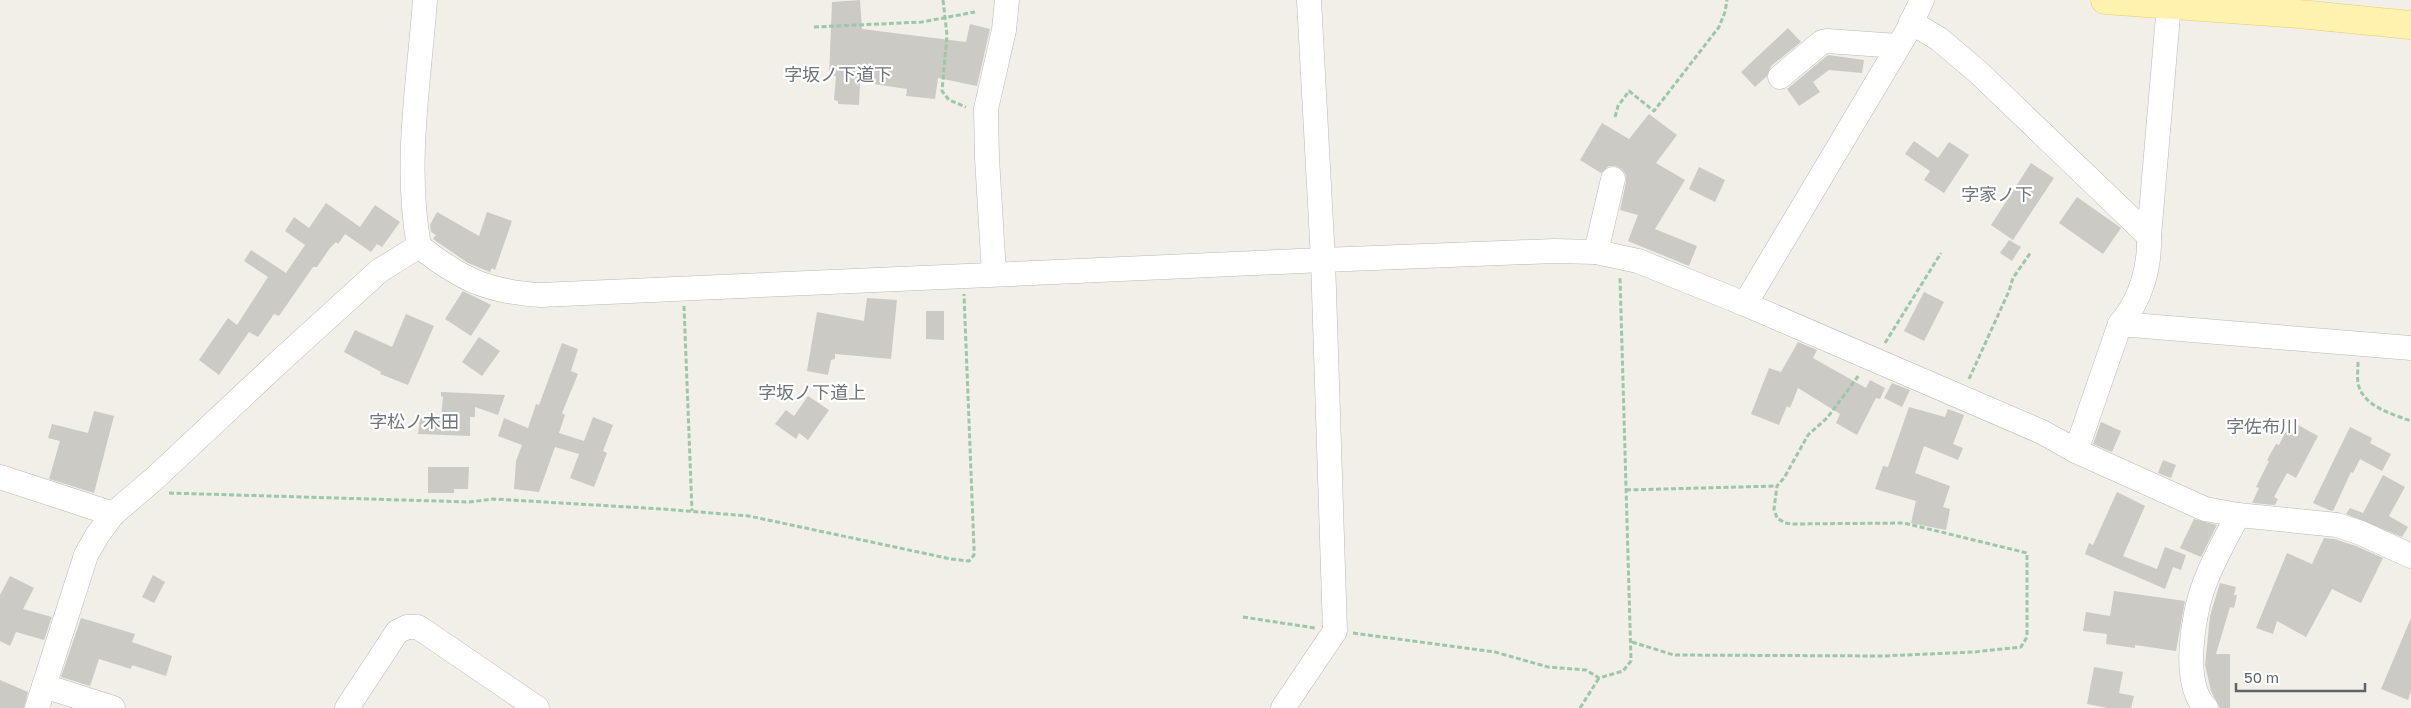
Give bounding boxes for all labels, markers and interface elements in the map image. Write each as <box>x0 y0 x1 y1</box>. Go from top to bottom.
district label: 字坂ノ下道下 <box>784 63 892 85</box>
district label: 字家ノ下 <box>1961 183 2033 205</box>
district label: 字坂ノ下道上 <box>758 381 866 403</box>
district label: 字松ノ木田 <box>369 410 459 432</box>
district label: 字佐布川 <box>2226 415 2298 437</box>
scale bar <box>2236 660 2365 692</box>
text: 50 m <box>2244 668 2279 686</box>

